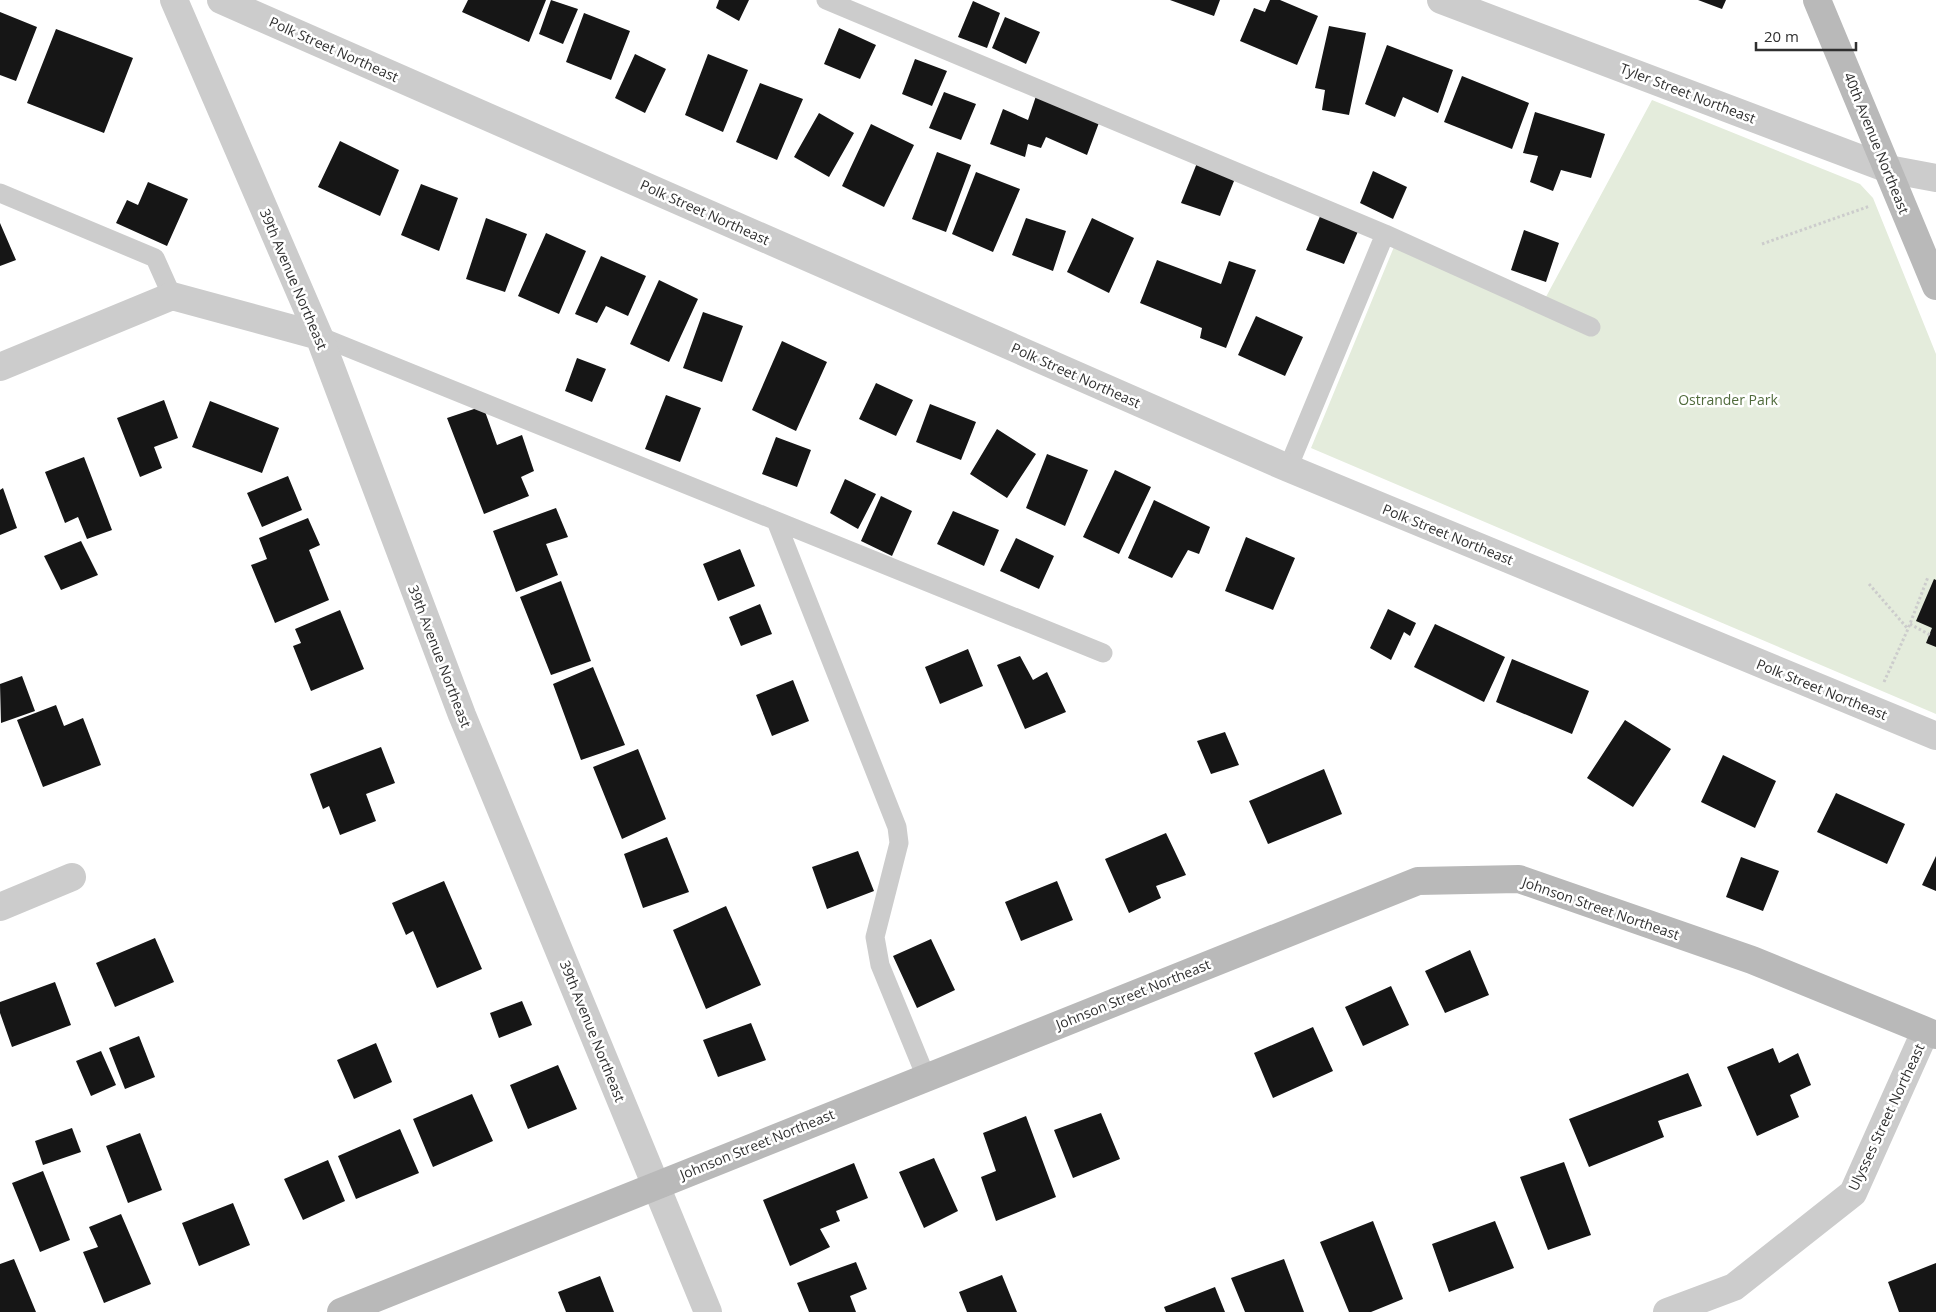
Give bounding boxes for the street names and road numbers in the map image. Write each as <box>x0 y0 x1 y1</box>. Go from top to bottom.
street label: Polk Street Northeast <box>266 12 402 86</box>
street label: Tyler Street Northeast <box>1617 58 1759 128</box>
street label: 40th Avenue Northeast <box>1840 69 1914 217</box>
street label: Polk Street Northeast <box>637 175 773 249</box>
street label: 39th Avenue Northeast <box>256 206 332 352</box>
street label: Polk Street Northeast <box>1008 338 1144 412</box>
street label: Polk Street Northeast <box>1380 499 1516 569</box>
street label: 39th Avenue Northeast <box>404 582 476 730</box>
street label: Polk Street Northeast <box>1754 654 1890 724</box>
street label: Johnson Street Northeast <box>1518 872 1682 944</box>
street label: Johnson Street Northeast <box>1051 954 1213 1034</box>
street label: 39th Avenue Northeast <box>556 957 630 1105</box>
street label: Ulysses Street Northeast <box>1843 1040 1929 1194</box>
street label: Johnson Street Northeast <box>675 1104 837 1184</box>

